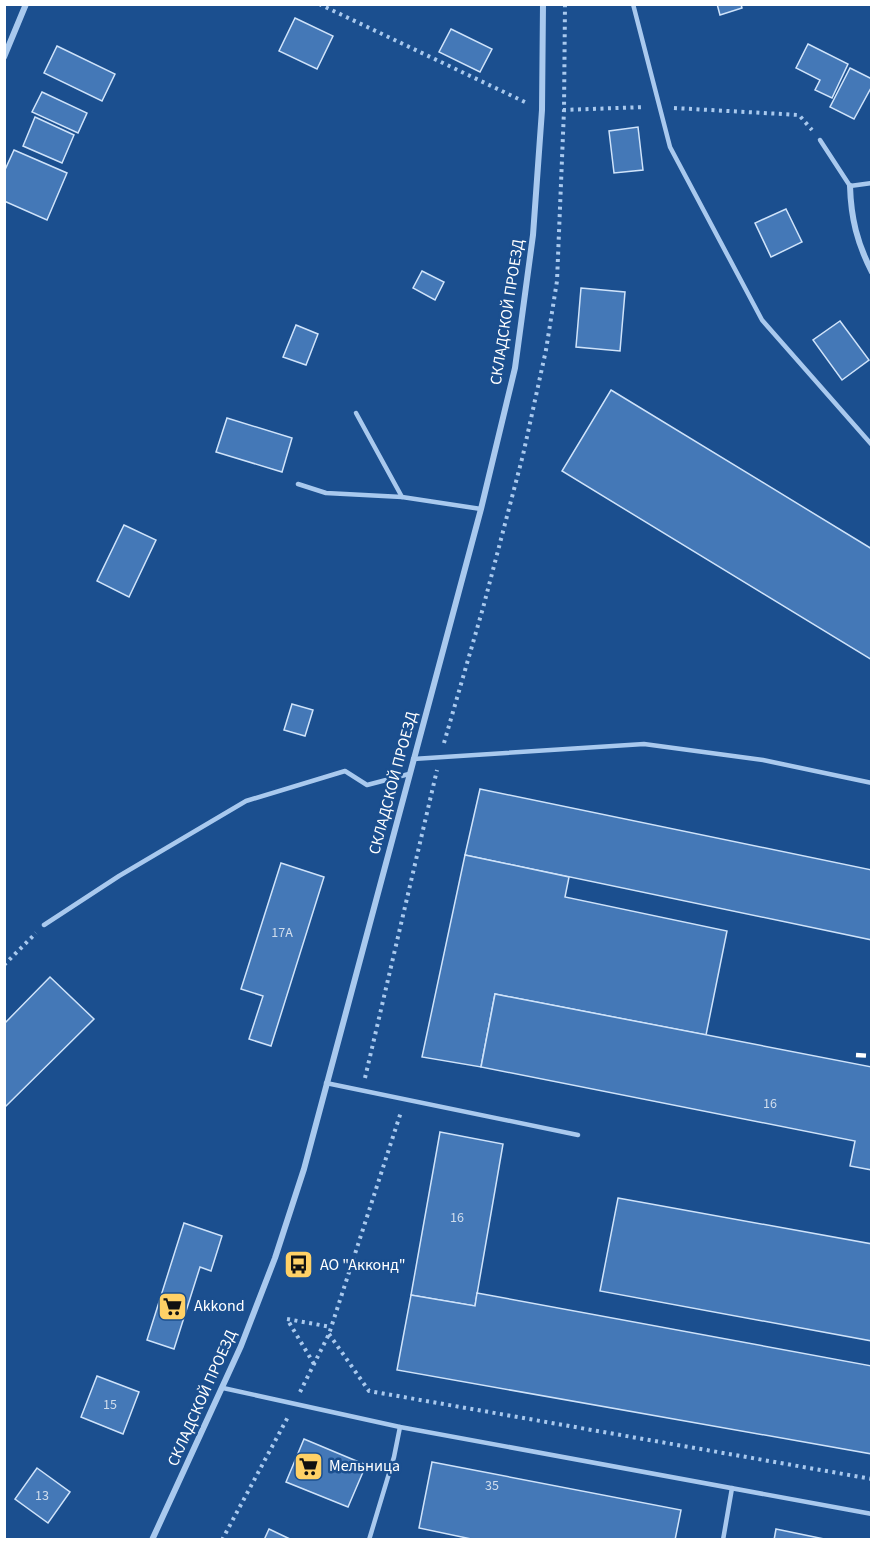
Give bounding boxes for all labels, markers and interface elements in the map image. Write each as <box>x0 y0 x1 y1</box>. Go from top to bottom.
street label: СКЛАДСКОЙ ПРОЕЗД <box>485 238 529 386</box>
street label: СКЛАДСКОЙ ПРОЕЗД <box>363 709 423 857</box>
house number: 17А <box>271 923 293 943</box>
house number: 16 <box>763 1094 777 1114</box>
house number: 16 <box>450 1208 464 1228</box>
bus stop icon: АО "Акконд" <box>283 1249 315 1281</box>
place label: АО "Акконд" <box>320 1254 405 1276</box>
supermarket icon: Akkond <box>157 1290 189 1322</box>
place label: Akkond <box>194 1295 245 1317</box>
street label: СКЛАДСКОЙ ПРОЕЗД <box>162 1326 242 1470</box>
house number: 15 <box>103 1395 117 1415</box>
supermarket icon: Мельница <box>292 1450 324 1482</box>
place label: Мельница <box>329 1455 400 1477</box>
house number: 35 <box>485 1476 499 1496</box>
house number: 13 <box>35 1486 49 1506</box>

